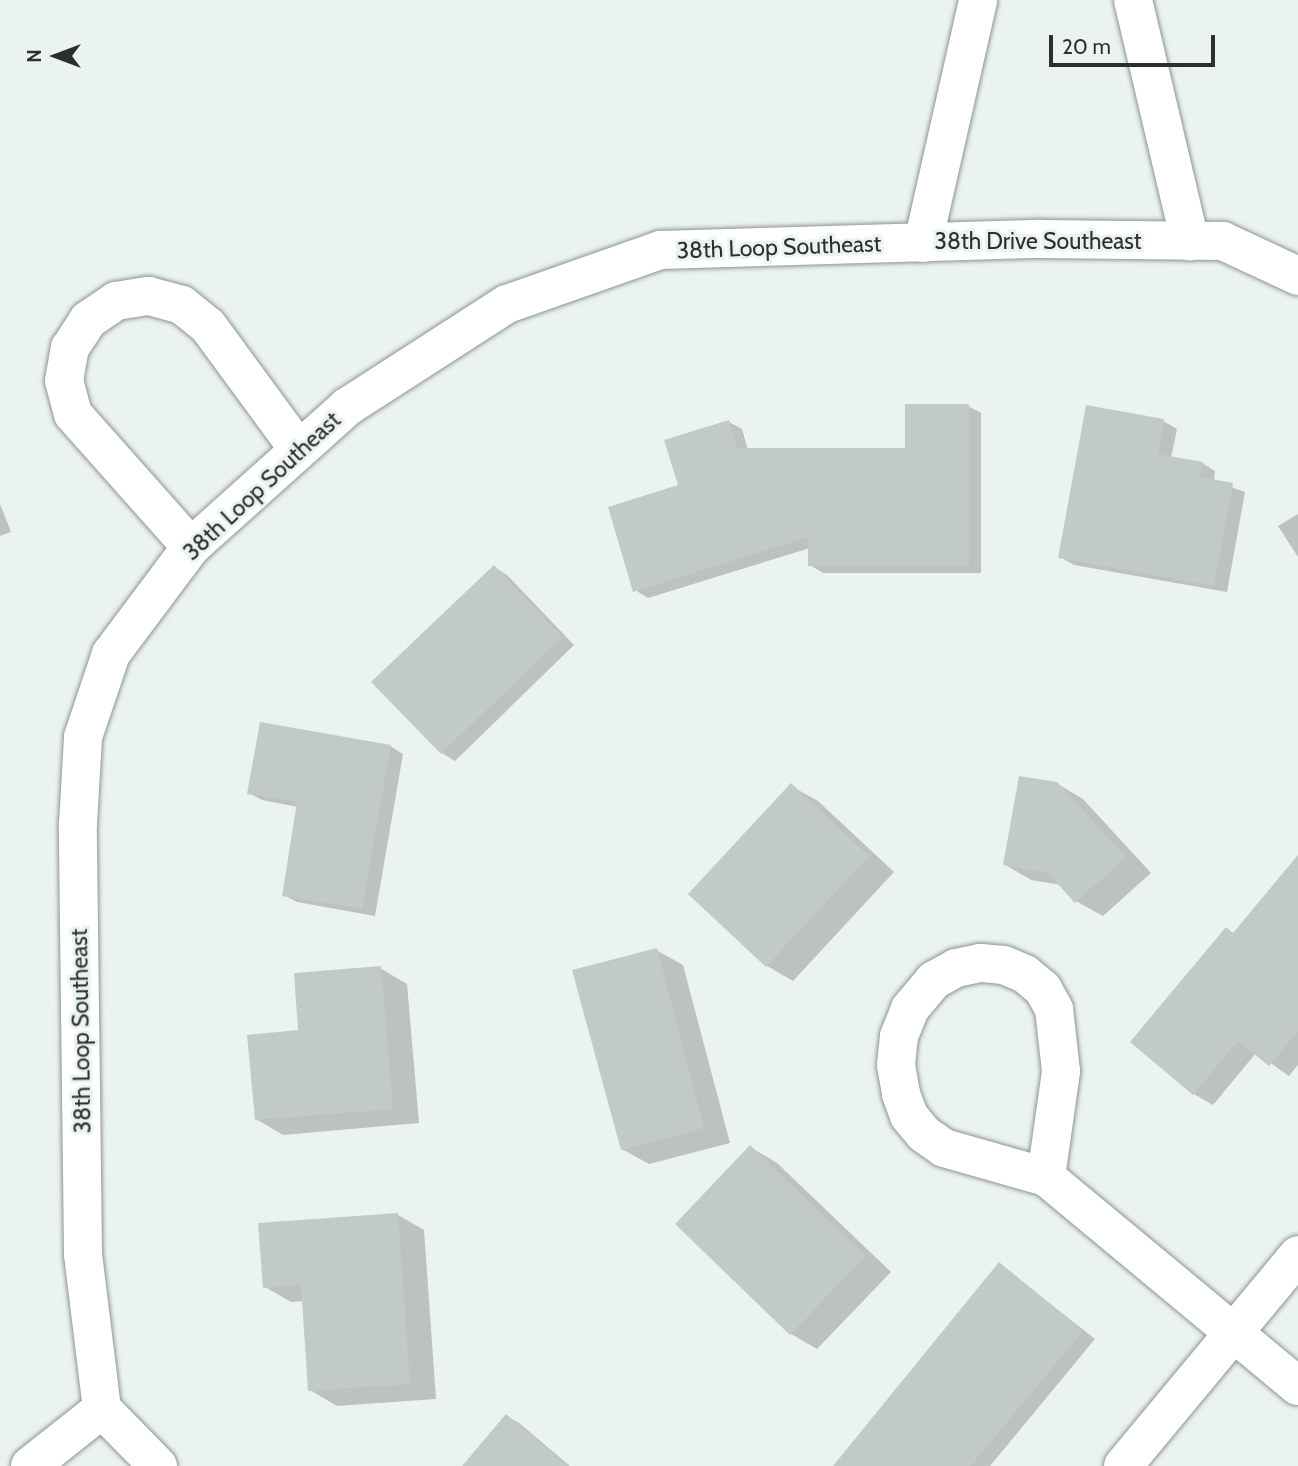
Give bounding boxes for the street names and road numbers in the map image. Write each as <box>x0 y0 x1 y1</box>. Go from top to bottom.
street label: 38th Drive Southeast <box>935 227 1141 255</box>
street label: 38th Loop Southeast <box>676 230 882 264</box>
street label: 38th Loop Southeast <box>178 406 346 566</box>
street label: 38th Loop Southeast <box>65 928 97 1134</box>

